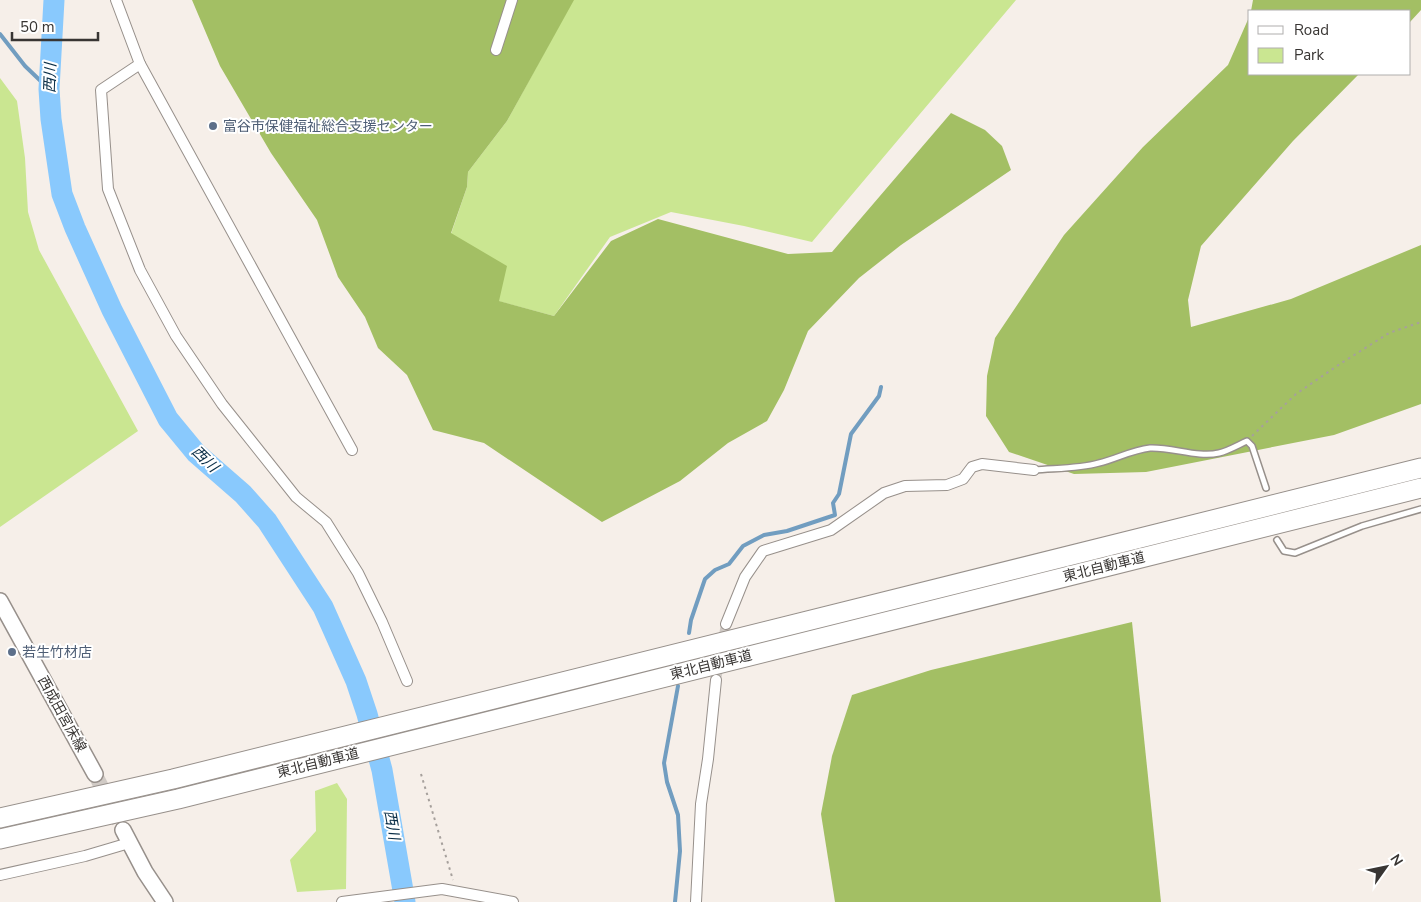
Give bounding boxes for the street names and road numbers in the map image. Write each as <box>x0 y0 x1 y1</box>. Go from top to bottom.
street label: 東北自動車道 <box>1061 548 1147 586</box>
street label: 東北自動車道 <box>668 646 754 684</box>
street label: 西成田宮床線 <box>33 673 91 755</box>
street label: 東北自動車道 <box>275 744 361 782</box>

